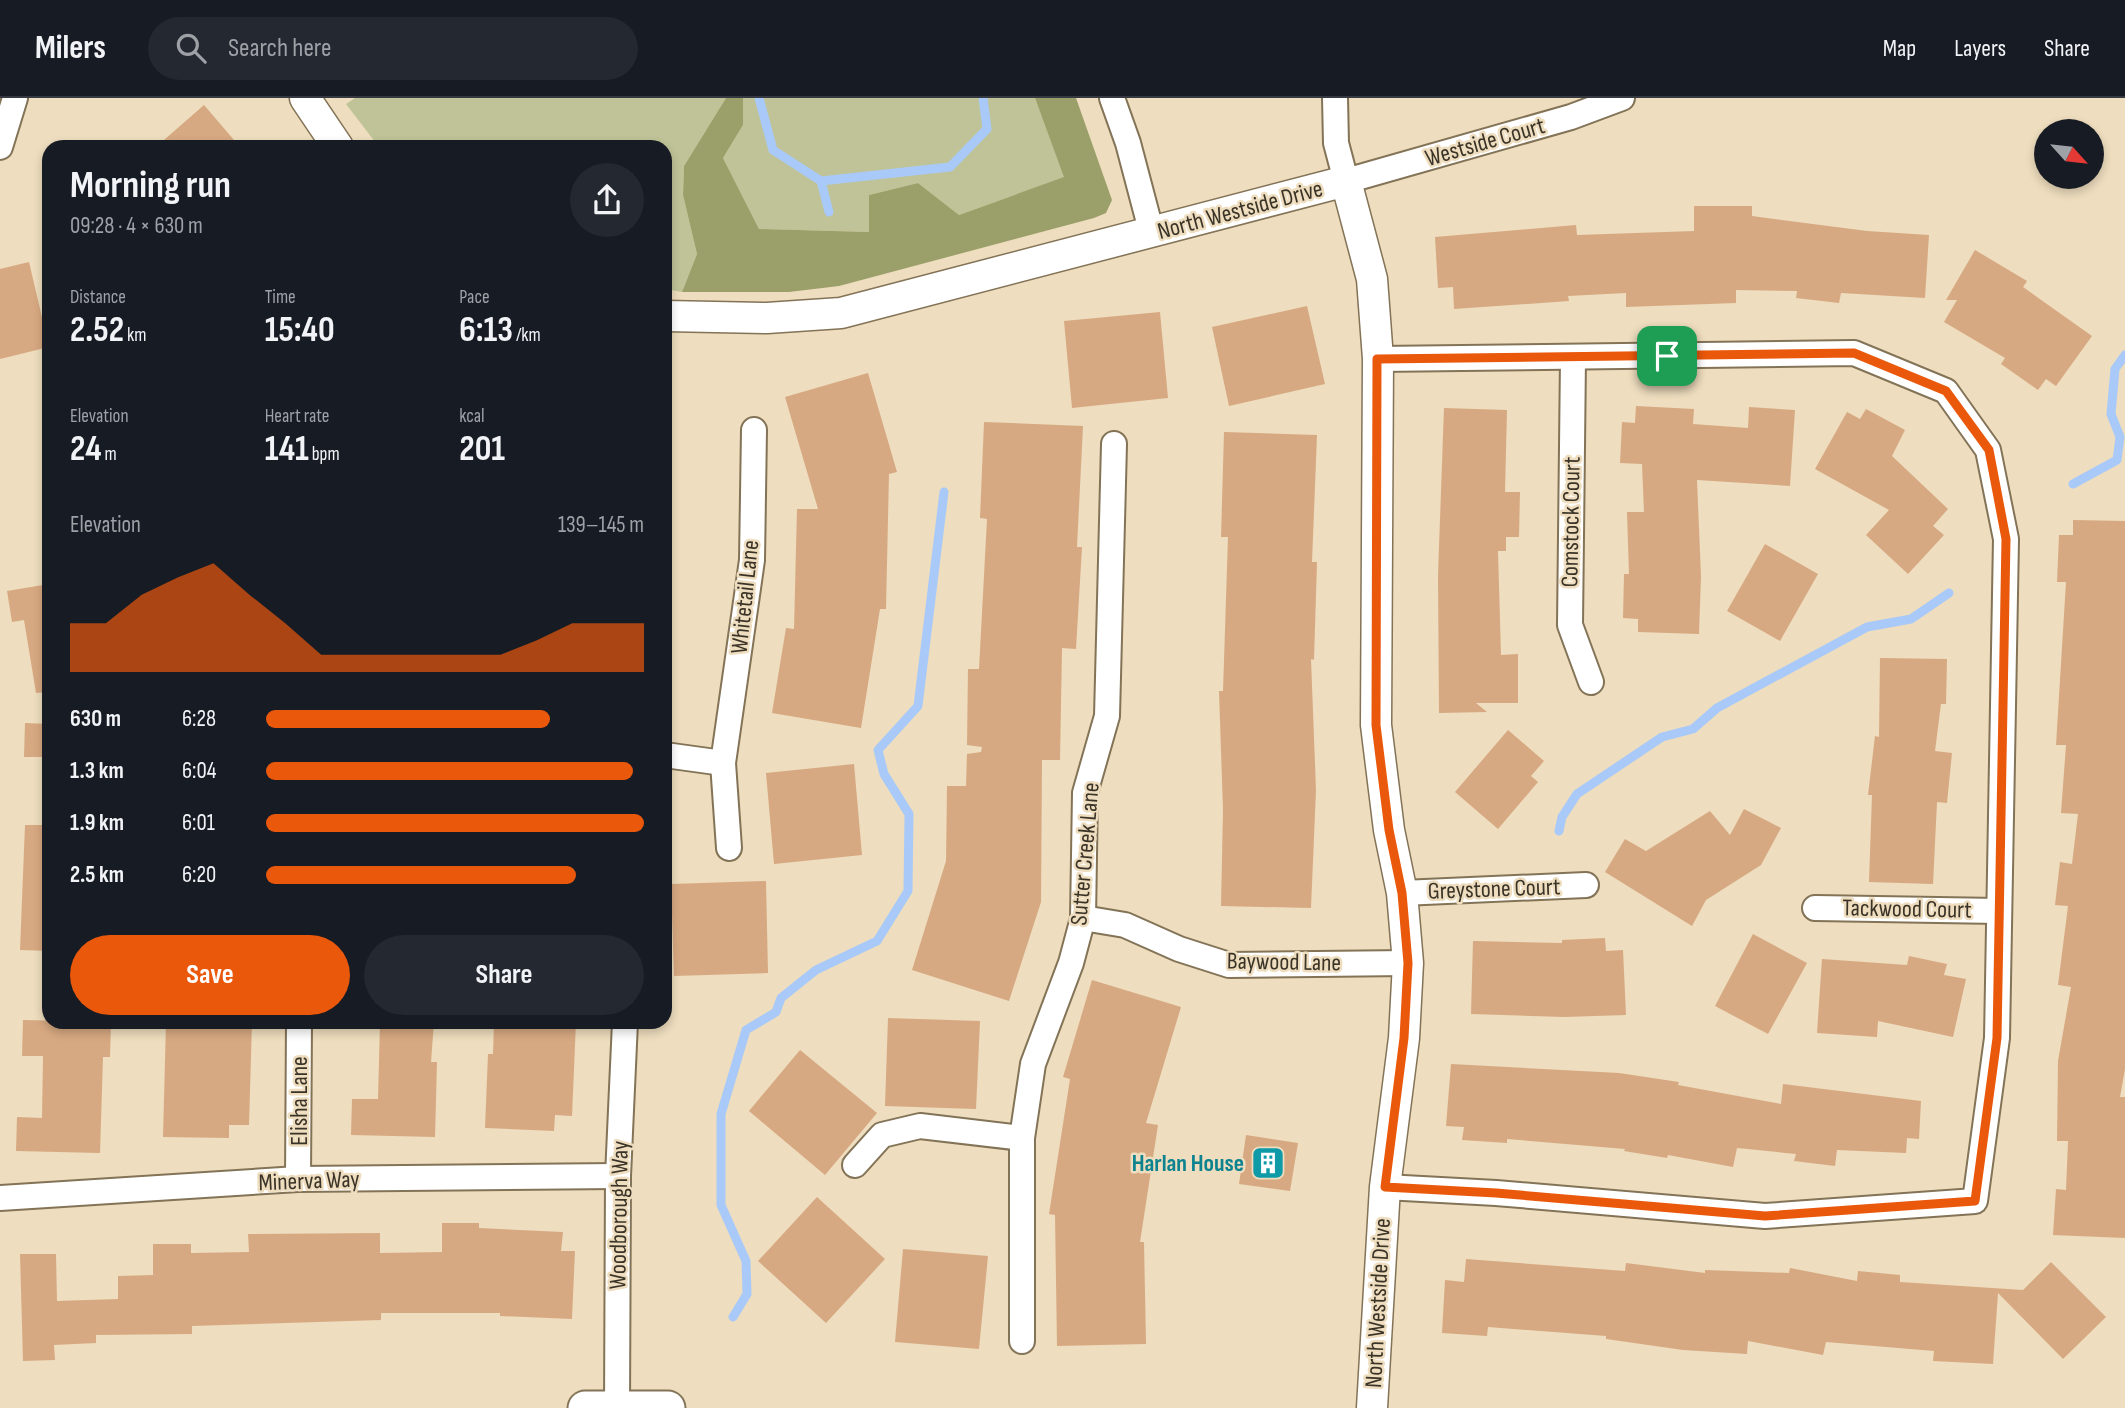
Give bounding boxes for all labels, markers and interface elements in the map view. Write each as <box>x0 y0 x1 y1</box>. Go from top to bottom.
search box <box>148 17 638 80</box>
text: Milers <box>35 28 106 68</box>
icon: search <box>172 29 210 67</box>
text: Search here <box>228 33 331 64</box>
text: Map <box>1883 34 1916 63</box>
text: Layers <box>1954 34 2006 63</box>
text: Share <box>2044 34 2090 63</box>
street label: Westside Court <box>1422 111 1548 173</box>
north arrow <box>2034 119 2104 189</box>
map controls <box>2034 119 2104 189</box>
text: Morning run <box>70 163 231 208</box>
button: share <box>570 163 644 237</box>
street label: North Westside Drive <box>1154 174 1326 246</box>
text: 09:28 · 4 × 630 m <box>70 212 203 240</box>
text: Distance <box>70 286 126 309</box>
text: Time <box>265 286 296 309</box>
text: Pace <box>459 286 490 309</box>
text: 2.52 <box>70 309 124 352</box>
text: 15:40 <box>265 309 335 352</box>
text: 6:13 <box>459 309 513 352</box>
text: km <box>124 324 146 347</box>
text: /km <box>513 324 541 347</box>
pin <box>1637 326 1697 386</box>
icon: arrive <box>1648 337 1686 375</box>
text: Elevation <box>70 405 129 428</box>
text: Heart rate <box>265 405 330 428</box>
text: kcal <box>459 405 484 428</box>
text: 24 <box>70 428 101 471</box>
text: 141 <box>265 428 309 471</box>
text: 201 <box>459 428 505 471</box>
text: m <box>101 443 117 466</box>
text: bpm <box>309 443 340 466</box>
street label: Comstock Court <box>1555 456 1587 588</box>
text: Elevation <box>70 511 141 539</box>
text: 139–145 m <box>558 511 644 539</box>
street label: Whitetail Lane <box>725 539 765 655</box>
text: 630 m <box>70 705 121 733</box>
text: 6:28 <box>182 705 216 733</box>
text: 1.3 km <box>70 757 124 785</box>
text: 6:04 <box>182 757 216 785</box>
street label: Sutter Creek Lane <box>1064 781 1106 927</box>
text: 1.9 km <box>70 809 124 837</box>
text: 6:01 <box>182 809 215 837</box>
text: 2.5 km <box>70 861 124 889</box>
text: 6:20 <box>182 861 216 889</box>
street label: Greystone Court <box>1427 872 1561 906</box>
street label: Tackwood Court <box>1842 893 1972 925</box>
button: Save <box>70 935 350 1015</box>
button: Share <box>364 935 644 1015</box>
street label: Baywood Lane <box>1227 947 1341 977</box>
street label: Elisha Lane <box>285 1056 314 1146</box>
street label: Woodborough Way <box>603 1140 635 1290</box>
building icon: Harlan House <box>1249 1144 1287 1182</box>
place label: Harlan House <box>1132 1149 1244 1178</box>
street label: Minerva Way <box>258 1165 360 1197</box>
street label: North Westside Drive <box>1359 1217 1397 1389</box>

